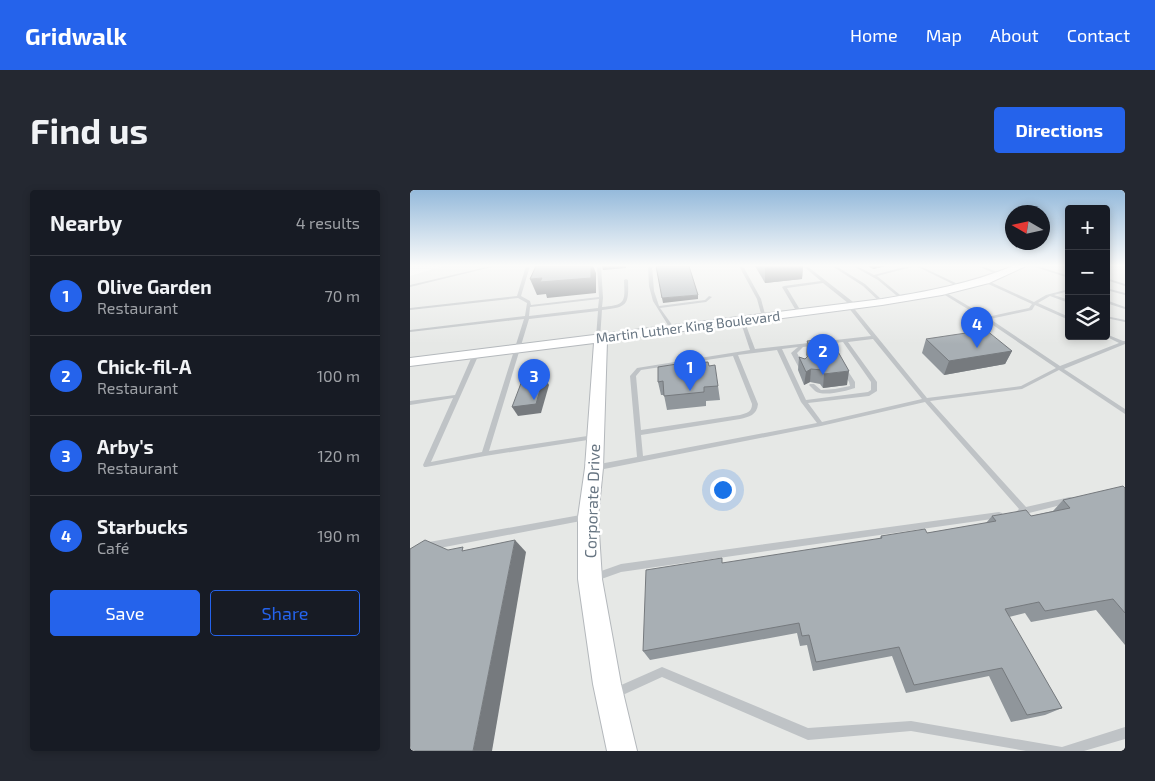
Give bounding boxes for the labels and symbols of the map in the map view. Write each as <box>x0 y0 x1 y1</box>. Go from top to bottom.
north arrow <box>1005 205 1050 250</box>
street label: Martin Luther King Boulevard <box>595 307 781 346</box>
pin: 4 <box>961 307 993 348</box>
pin: 2 <box>807 334 839 375</box>
pin: 1 <box>674 350 706 391</box>
pin: 3 <box>518 359 550 400</box>
street label: Corporate Drive <box>580 443 603 558</box>
your location <box>710 477 736 503</box>

